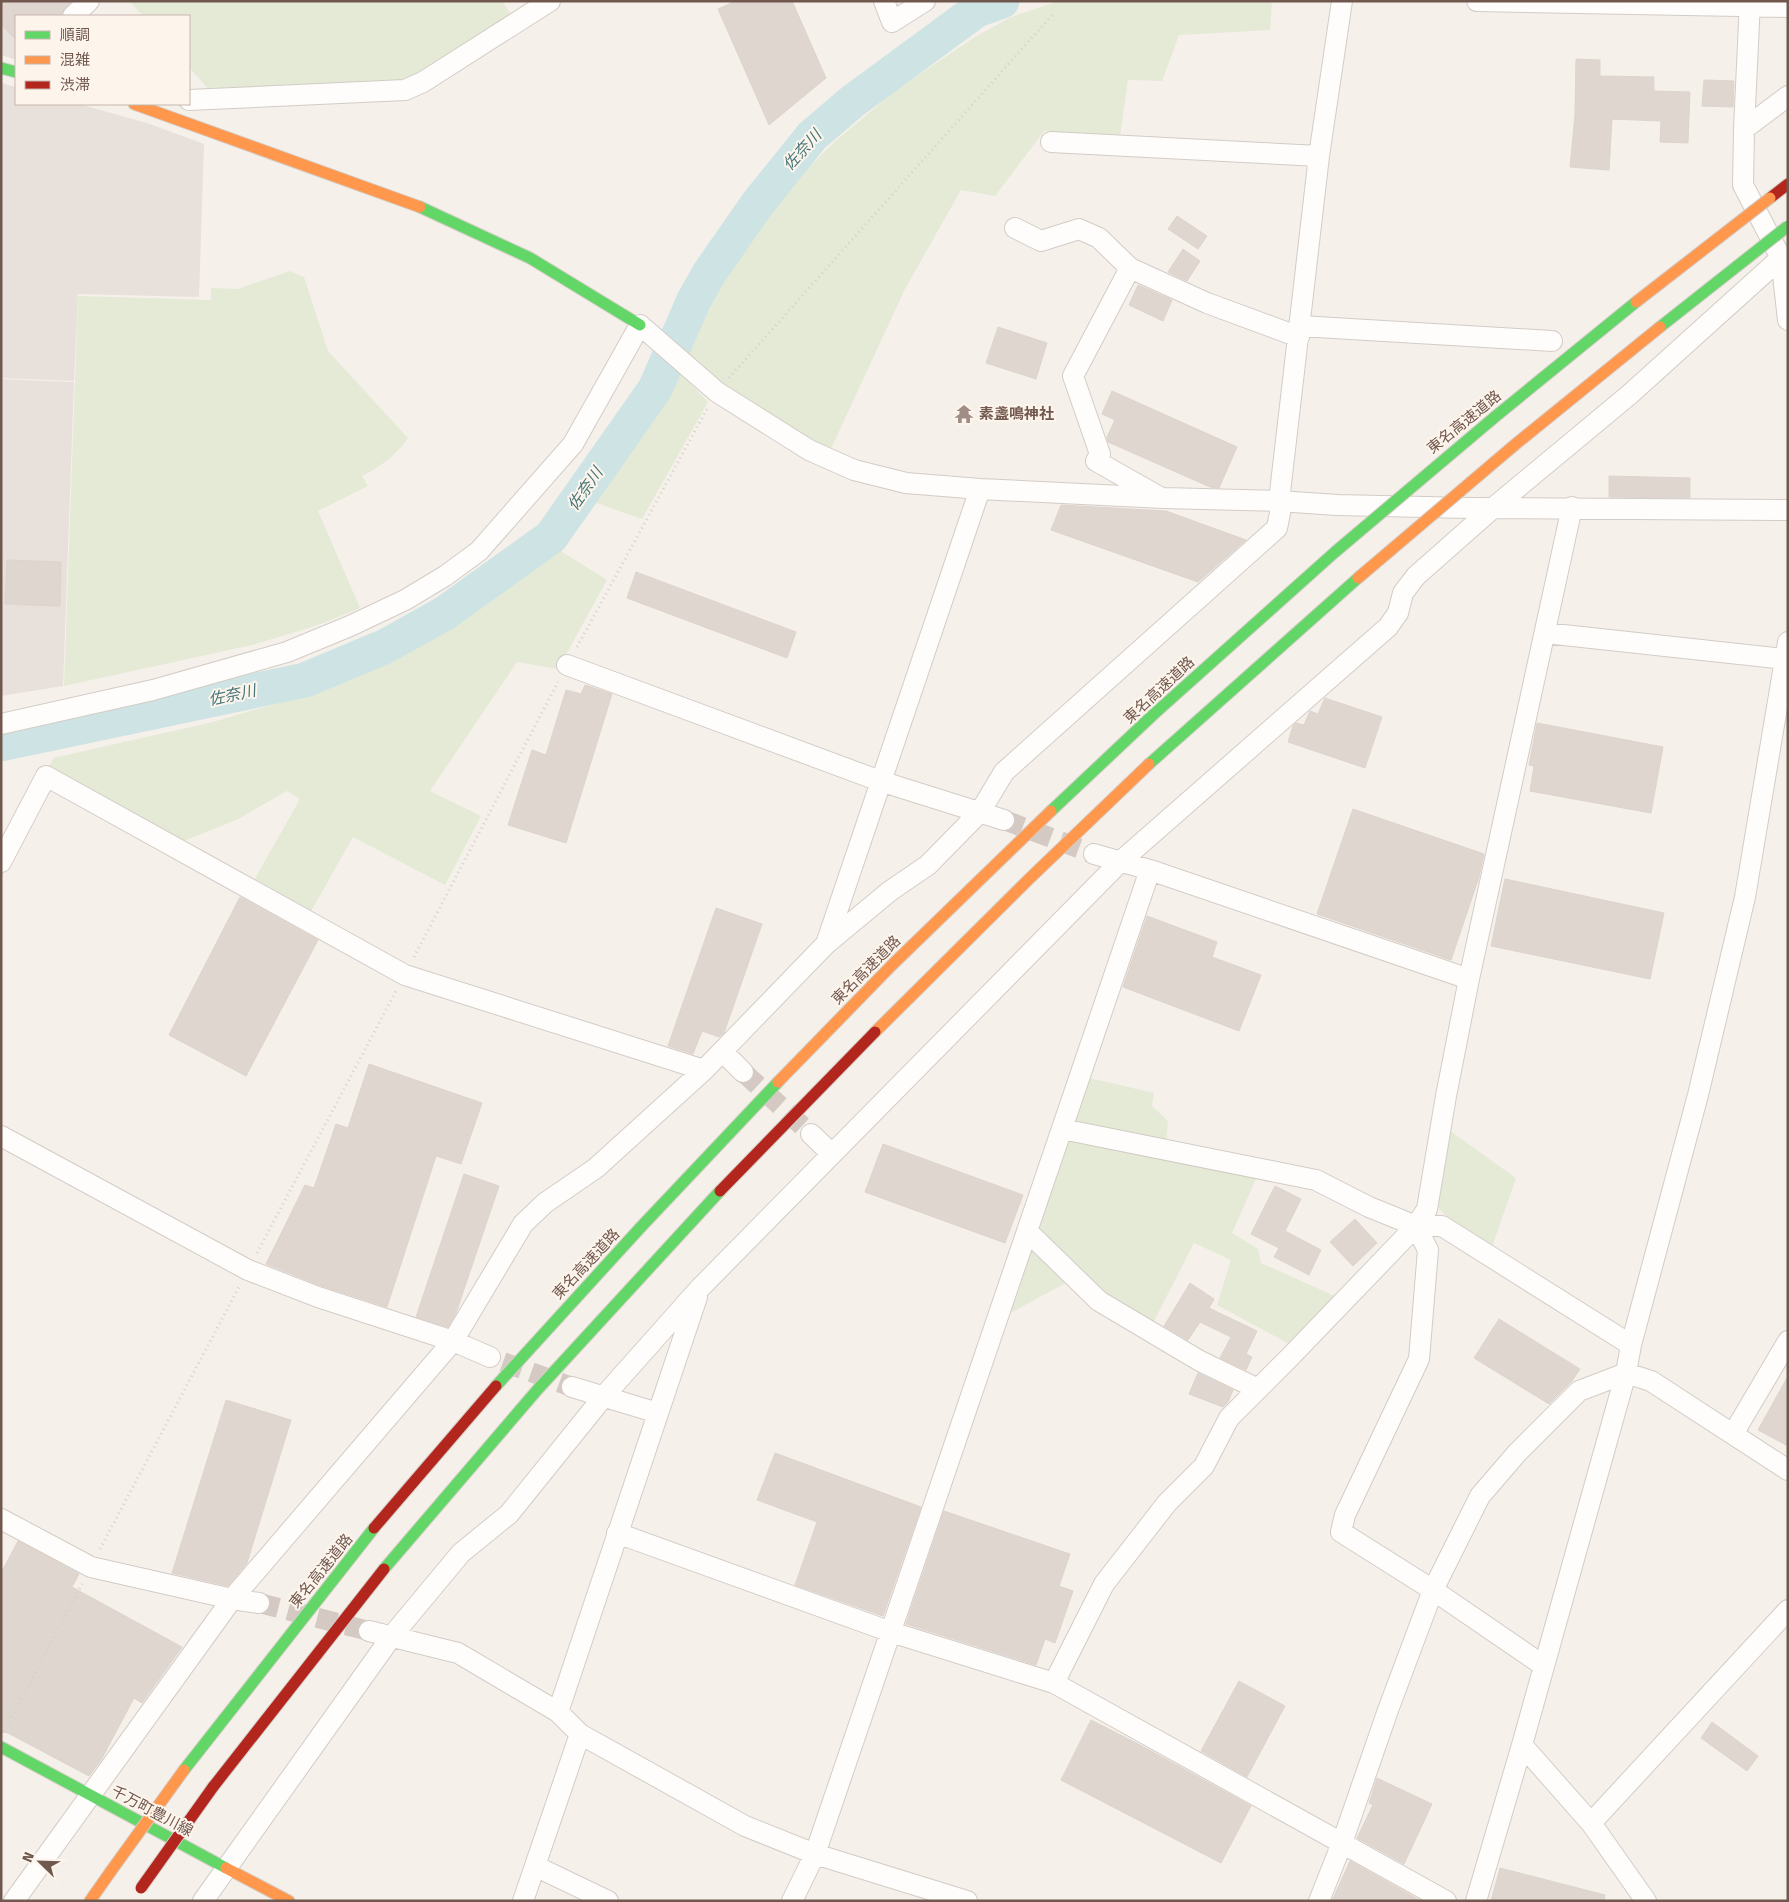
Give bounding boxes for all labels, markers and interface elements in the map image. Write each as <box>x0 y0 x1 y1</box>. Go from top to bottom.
legend <box>15 15 190 105</box>
text: 順調 <box>60 26 90 44</box>
text: 混雑 <box>60 51 90 69</box>
text: 渋滞 <box>60 76 90 94</box>
water label: 佐奈川 <box>779 124 826 174</box>
street label: 東名高速道路 <box>1423 387 1505 457</box>
temple icon: 素盞鳴神社 <box>953 403 975 425</box>
place label: 素盞鳴神社 <box>979 405 1054 423</box>
water label: 佐奈川 <box>563 462 608 514</box>
street label: 東名高速道路 <box>1120 653 1198 727</box>
water label: 佐奈川 <box>207 680 259 709</box>
street label: 東名高速道路 <box>828 932 904 1008</box>
street label: 東名高速道路 <box>549 1225 623 1303</box>
street label: 東名高速道路 <box>286 1530 356 1612</box>
street label: 千万町豊川線 <box>108 1782 196 1840</box>
north arrow <box>15 1837 65 1887</box>
text: N <box>19 1850 38 1865</box>

